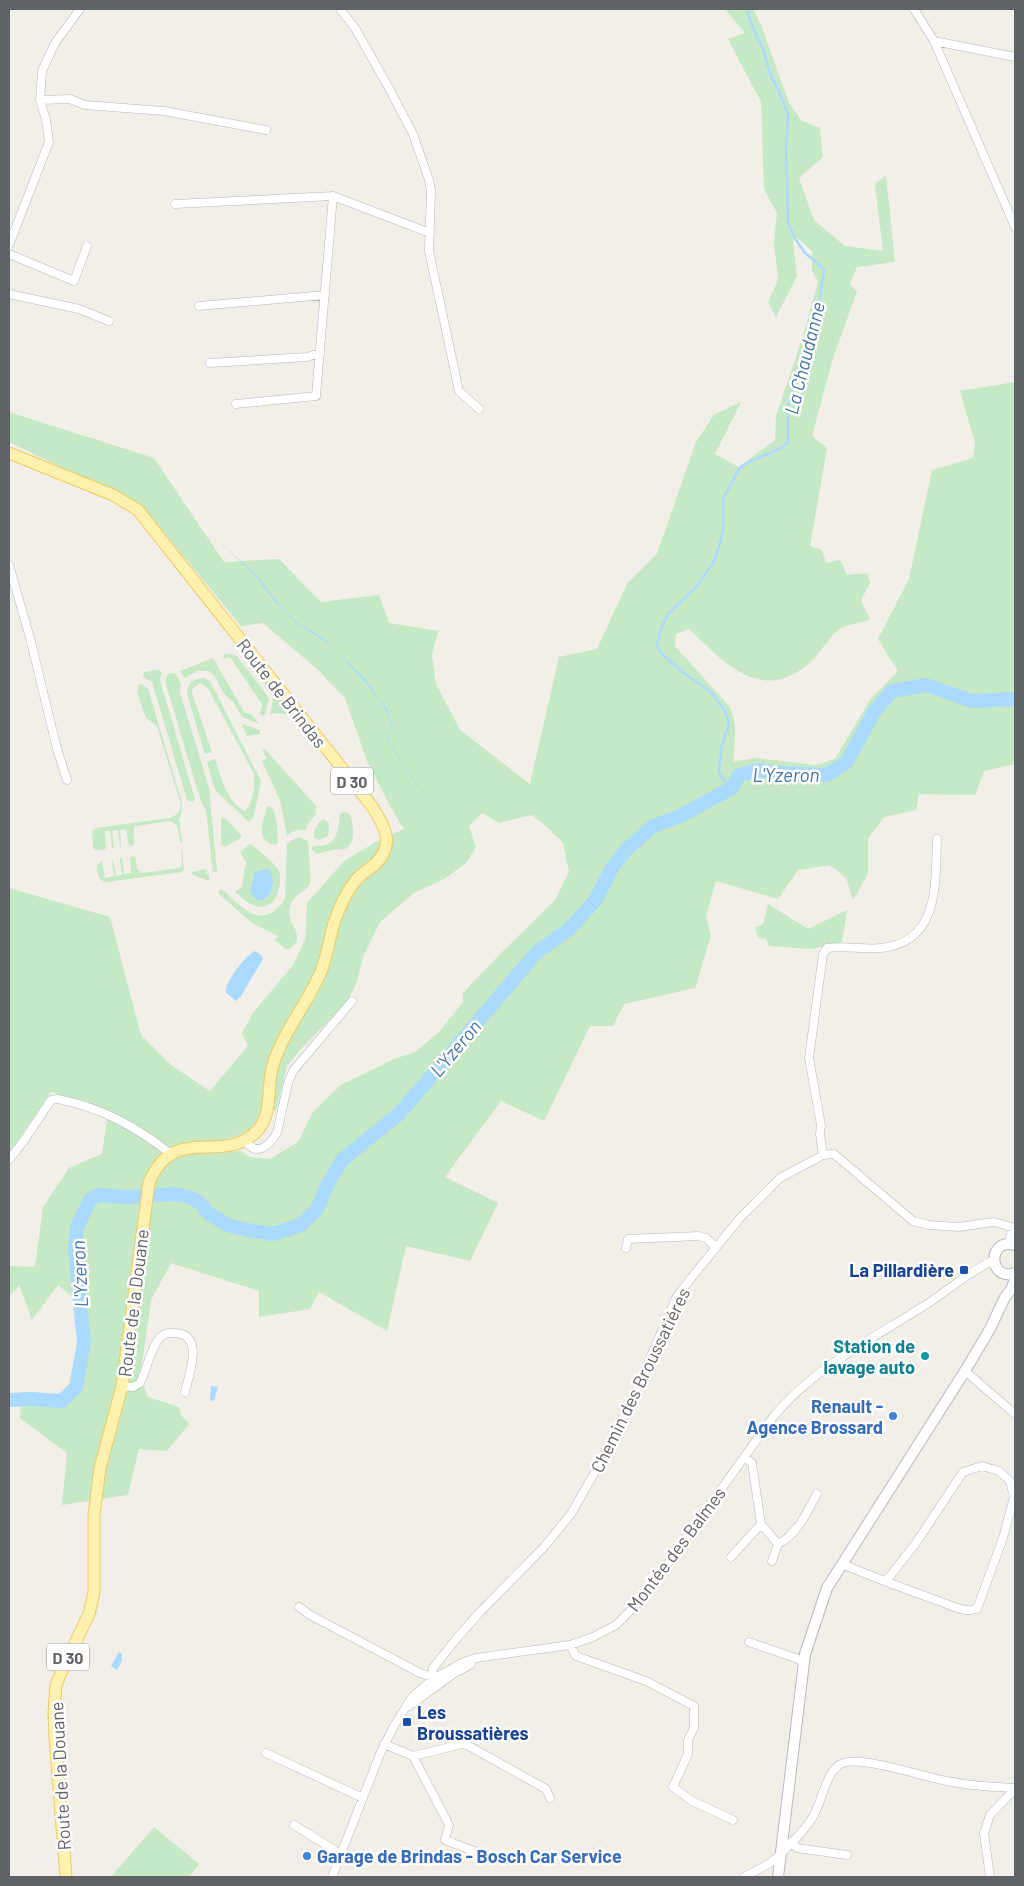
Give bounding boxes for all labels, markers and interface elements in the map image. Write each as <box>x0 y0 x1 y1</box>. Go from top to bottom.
water label: La Chaudanne <box>779 299 829 417</box>
street label: Route de Brindas <box>233 634 331 752</box>
water label: L'Yzeron <box>753 763 820 786</box>
road number: D 30 <box>331 768 373 794</box>
water label: L'Yzeron <box>425 1015 485 1081</box>
street label: Route de la Douane <box>113 1228 153 1378</box>
water label: L'Yzeron <box>66 1240 92 1308</box>
place label: La Pillardière <box>849 1259 954 1281</box>
marker: La Pillardière <box>958 1264 970 1276</box>
street label: Chemin des Broussatiéres <box>586 1284 694 1476</box>
place label: Station de lavage auto <box>823 1335 915 1378</box>
marker: Station de lavage auto <box>919 1350 931 1362</box>
place label: Renault - Agence Brossard <box>747 1395 883 1438</box>
marker: Renault - Agence Brossard <box>887 1410 899 1422</box>
street label: Montée des Balmes <box>622 1482 730 1616</box>
road number: D 30 <box>47 1644 89 1670</box>
street label: Route de la Douane <box>45 1701 75 1851</box>
place label: Les Broussatières <box>417 1701 529 1744</box>
marker: Les Broussatières <box>401 1716 413 1728</box>
place label: Garage de Brindas - Bosch Car Service <box>317 1845 622 1867</box>
marker: Garage de Brindas - Bosch Car Service <box>301 1850 313 1862</box>

